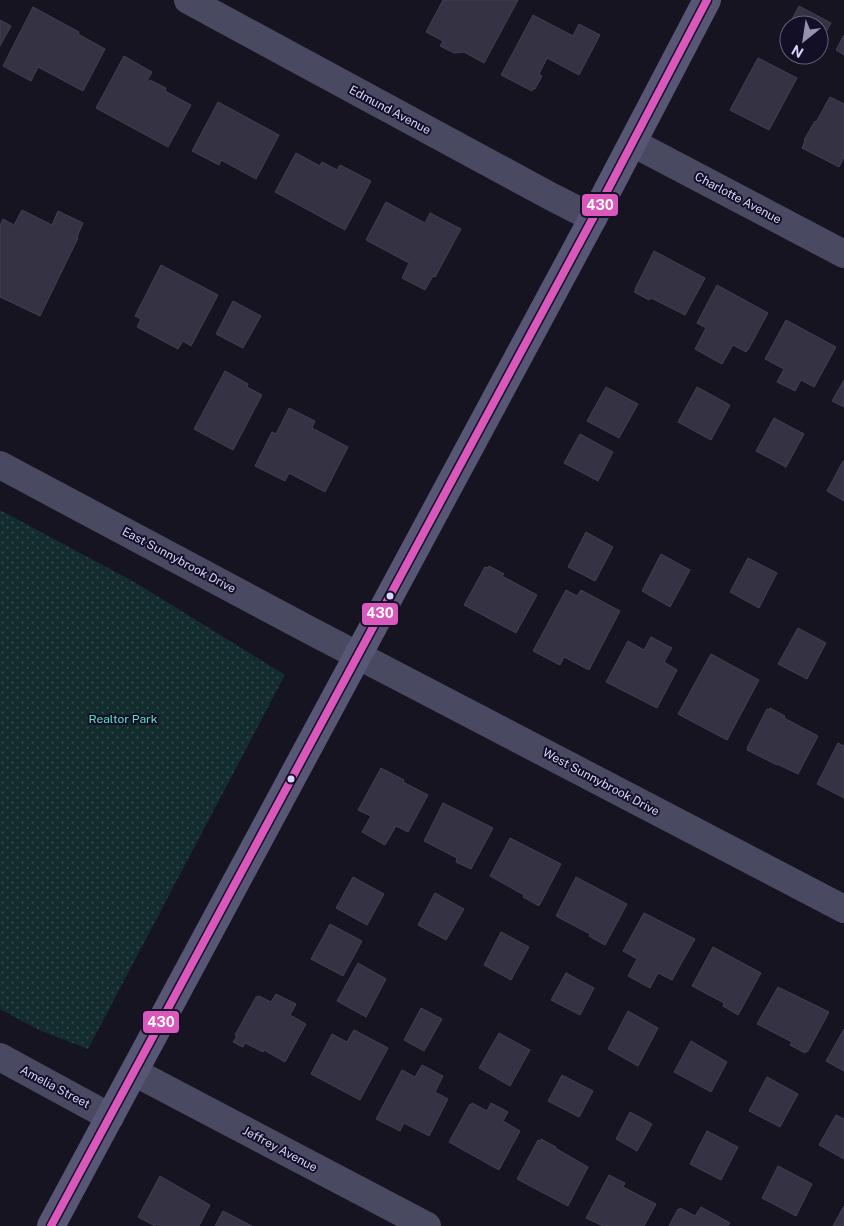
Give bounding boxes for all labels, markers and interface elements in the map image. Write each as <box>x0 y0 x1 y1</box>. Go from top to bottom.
north arrow <box>779 15 829 65</box>
text: N <box>789 42 806 61</box>
street label: Edmund Avenue <box>347 83 433 137</box>
street label: Charlotte Avenue <box>692 169 784 227</box>
line badge: 430 <box>581 193 619 217</box>
text: 430 <box>586 197 614 213</box>
street label: East Sunnybrook Drive <box>120 524 238 596</box>
unlabelled marker <box>385 591 395 601</box>
line badge: 430 <box>361 602 399 626</box>
text: 430 <box>366 605 394 621</box>
park label: Realtor Park <box>89 712 158 726</box>
street label: West Sunnybrook Drive <box>540 745 662 819</box>
unlabelled marker <box>286 774 296 784</box>
line badge: 430 <box>142 1010 180 1034</box>
text: 430 <box>147 1014 175 1030</box>
street label: Amelia Street <box>18 1063 93 1111</box>
street label: Jeffrey Avenue <box>240 1124 320 1175</box>

